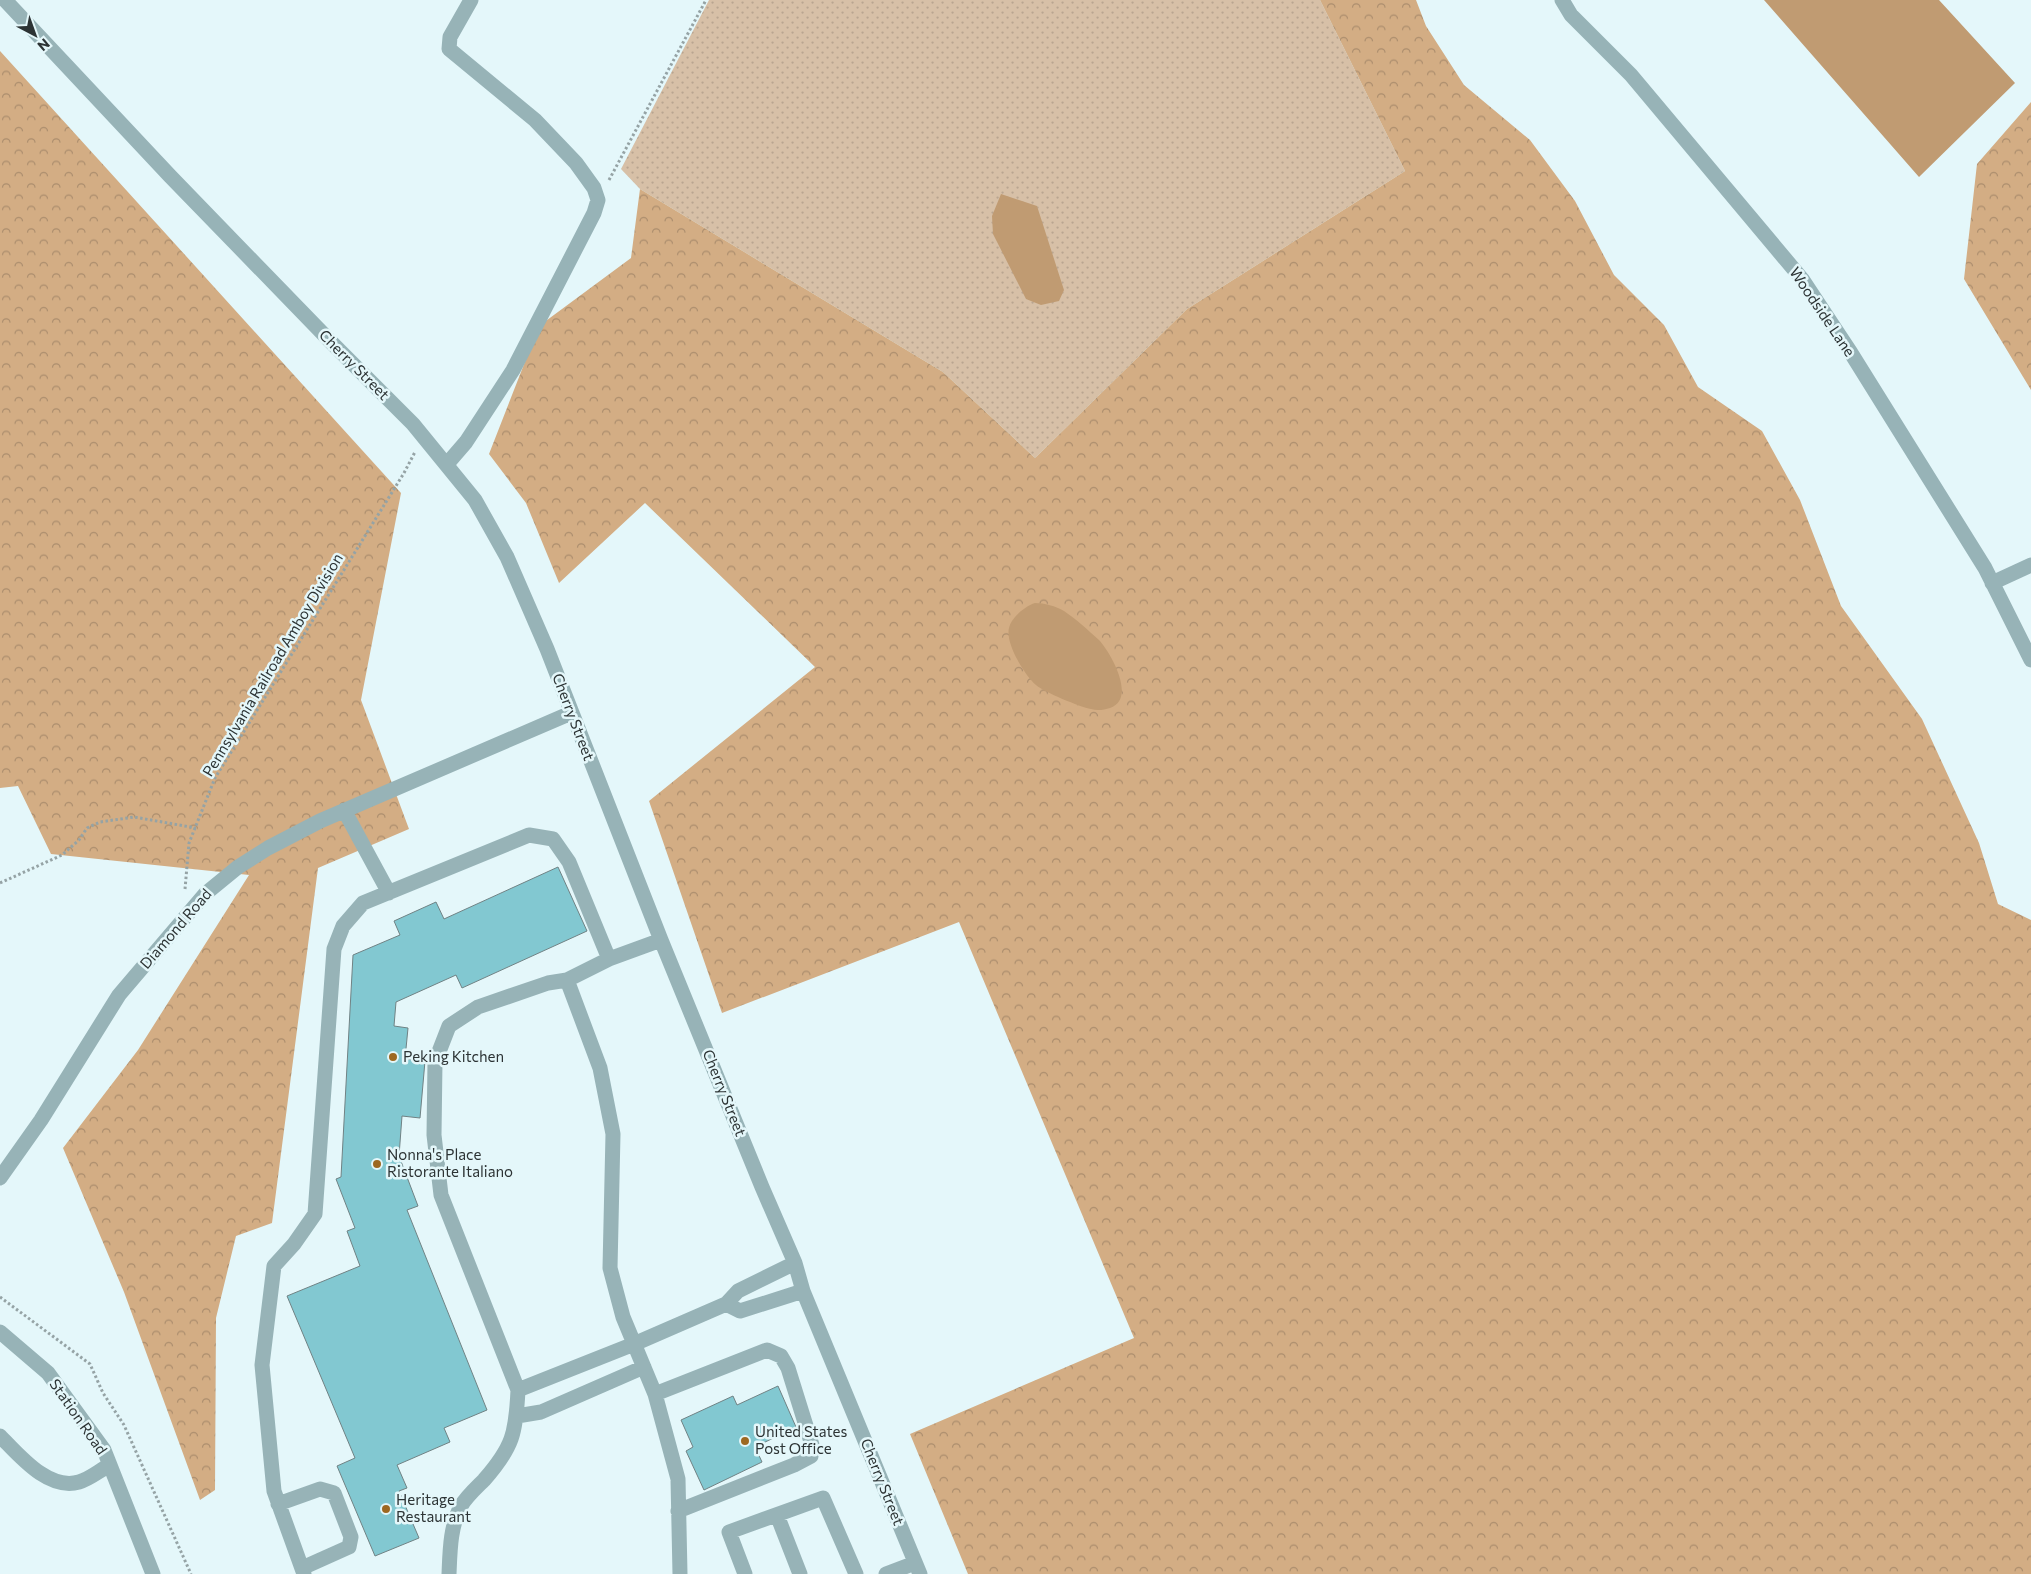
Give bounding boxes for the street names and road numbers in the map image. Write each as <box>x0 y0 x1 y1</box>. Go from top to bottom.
street label: Woodside Lane <box>1786 263 1859 360</box>
street label: Cherry Street <box>316 325 394 403</box>
street label: Pennsylvania Railroad Amboy Division <box>198 550 346 779</box>
street label: Cherry Street <box>549 671 599 763</box>
street label: Diamond Road <box>136 885 215 972</box>
street label: Cherry Street <box>699 1047 750 1139</box>
street label: Station Road <box>46 1375 111 1458</box>
street label: Cherry Street <box>857 1436 908 1528</box>

